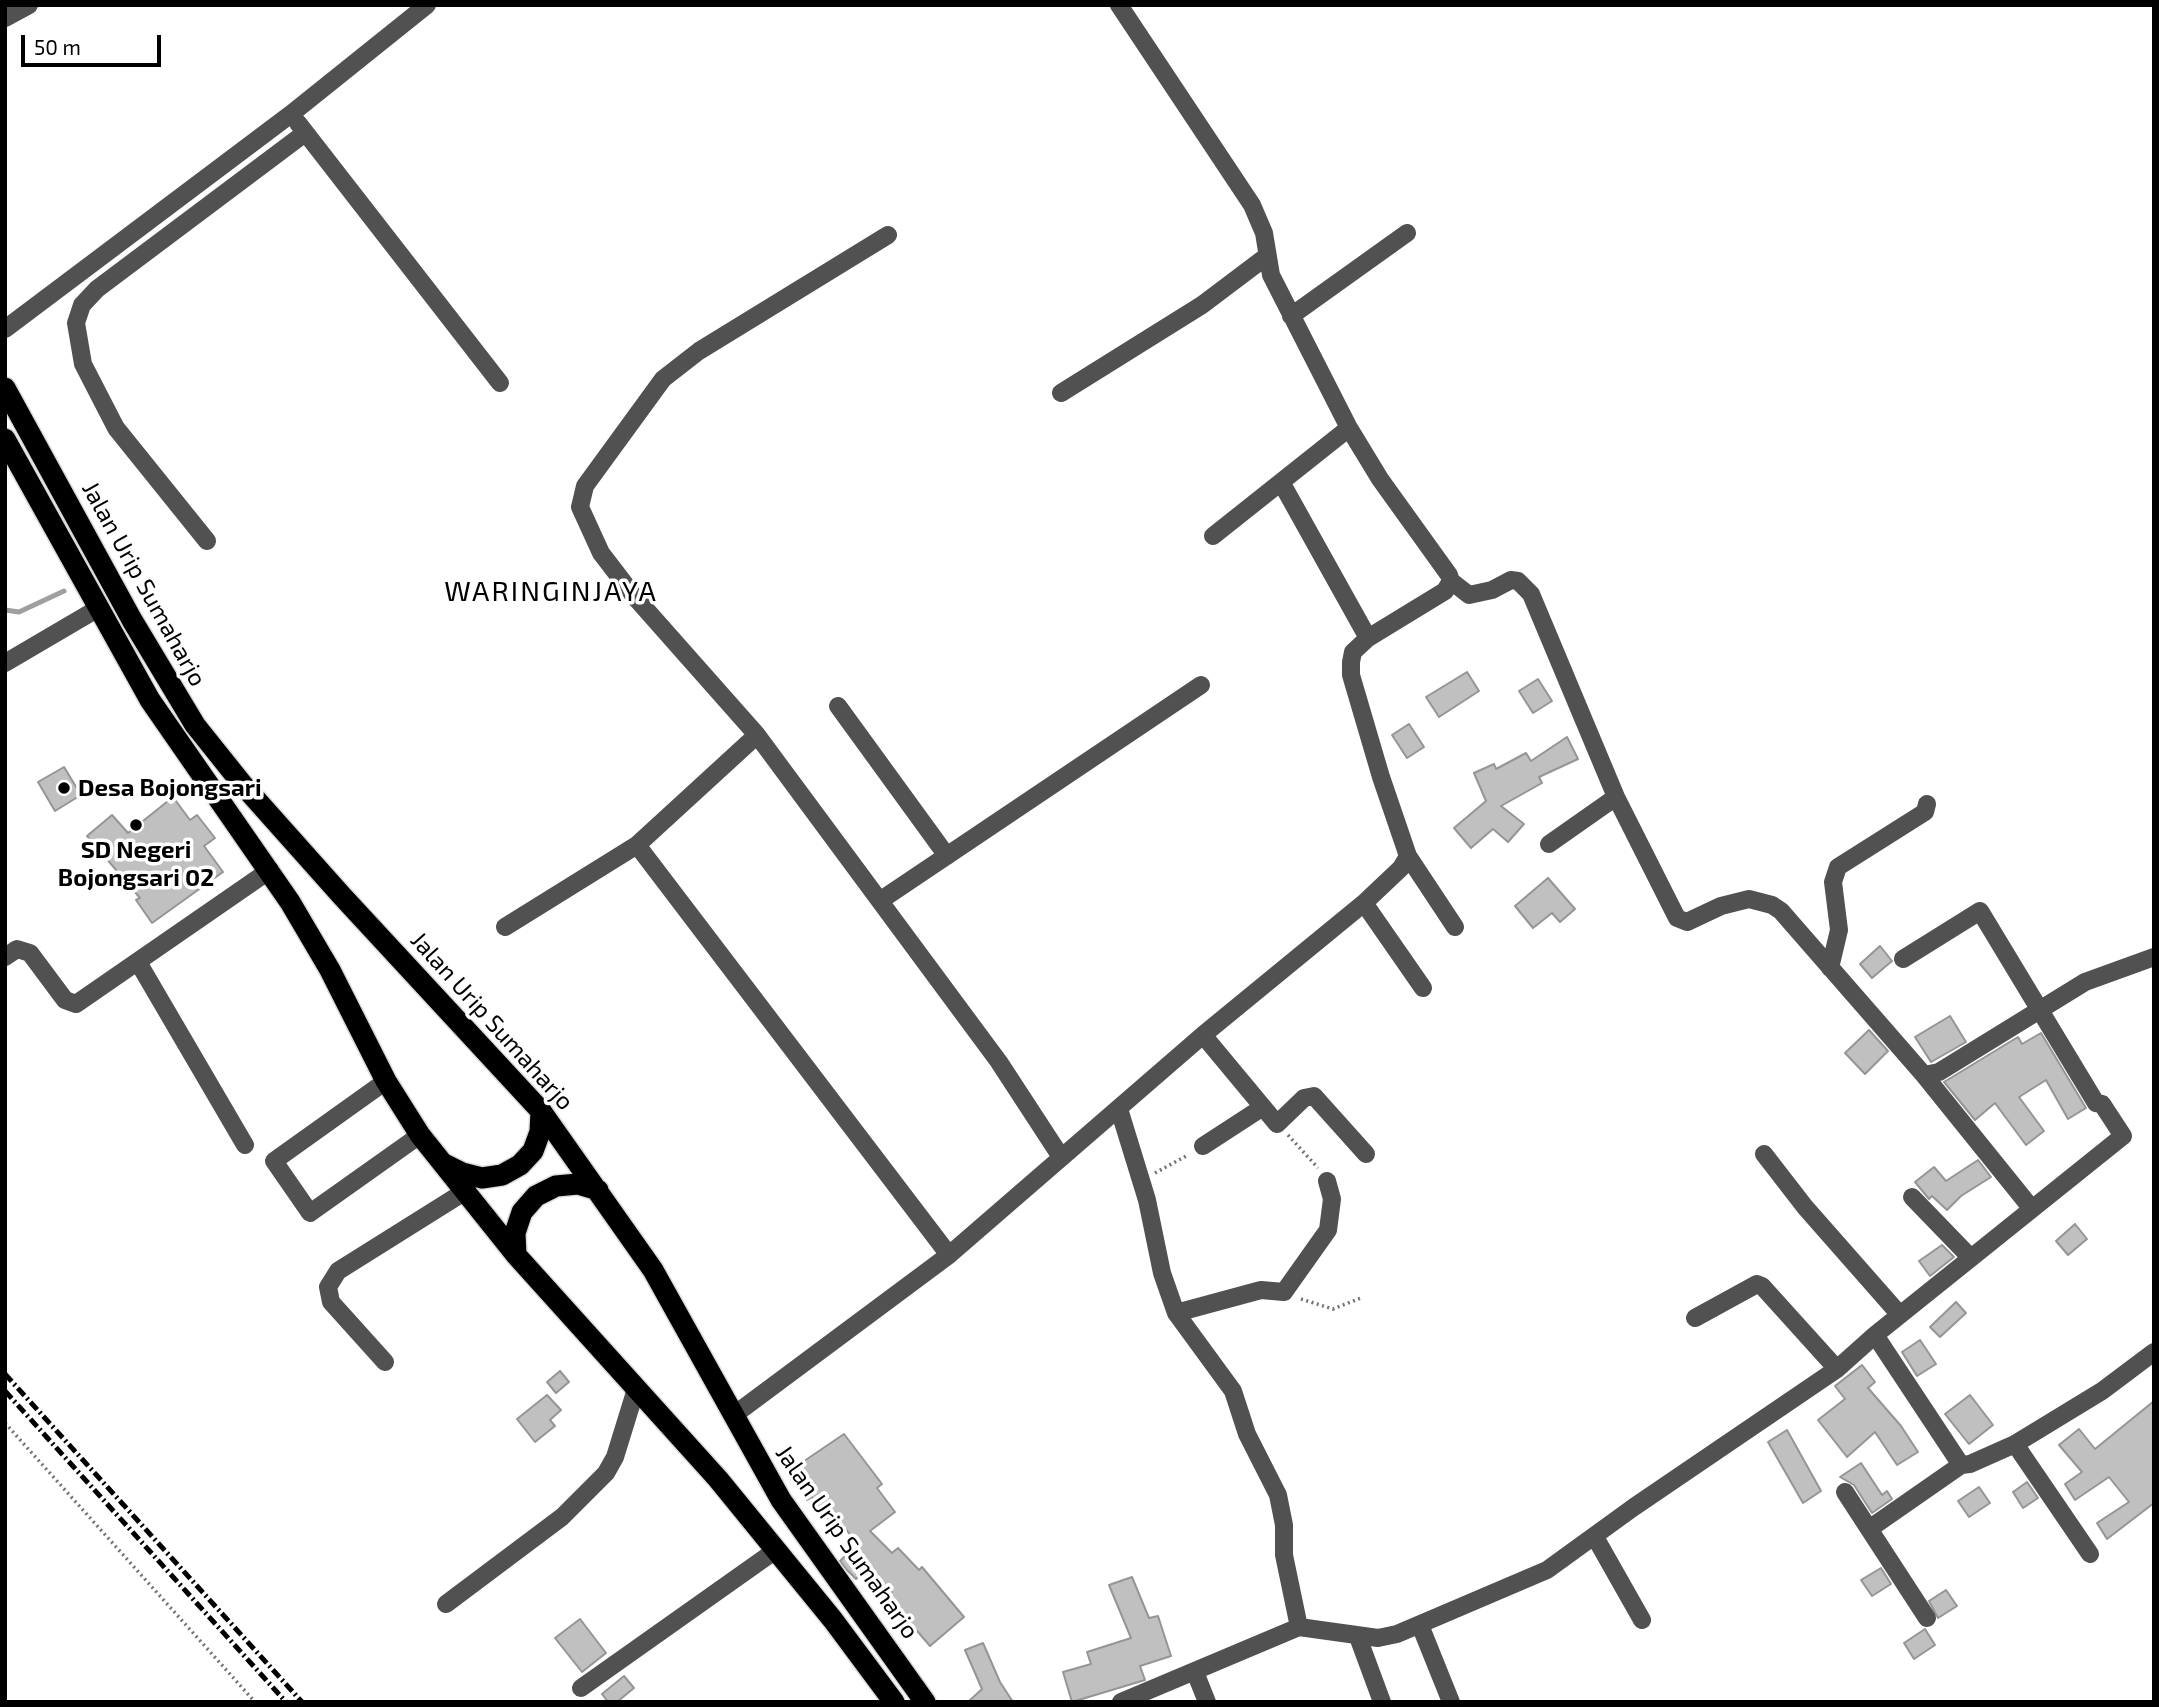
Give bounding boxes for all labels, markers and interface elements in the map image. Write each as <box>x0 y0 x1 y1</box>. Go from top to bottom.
scale bar <box>24 21 164 65</box>
text: 50 m <box>34 34 81 59</box>
street label: Jalan Urip Sumaharjo <box>76 477 212 691</box>
district label: WARINGINJAYA <box>446 575 656 609</box>
place label: Desa Bojongsari <box>78 774 262 802</box>
marker: Desa Bojongsari <box>56 780 72 796</box>
marker: SD Negeri Bojongsari 02 <box>128 817 144 833</box>
place label: SD Negeri Bojongsari 02 <box>58 836 214 892</box>
street label: Jalan Urip Sumaharjo <box>405 926 579 1116</box>
street label: Jalan Urip Sumaharjo <box>769 1440 925 1644</box>

